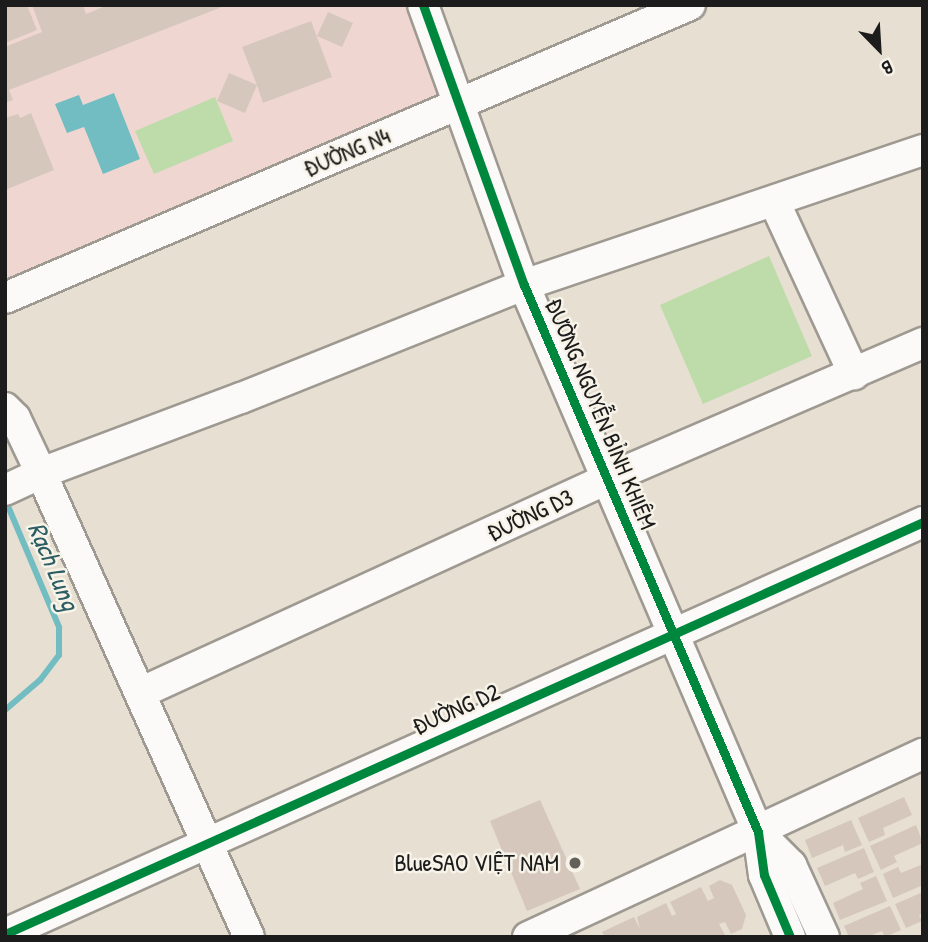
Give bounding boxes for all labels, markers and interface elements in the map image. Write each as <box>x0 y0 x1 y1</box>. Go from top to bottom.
north arrow <box>844 14 914 84</box>
text: B <box>878 54 897 82</box>
street label: ĐƯỜNG N4 <box>299 121 395 183</box>
street label: ĐƯỜNG NGUYỄN BỈNH KHIÊM <box>539 294 663 534</box>
street label: ĐƯỜNG D3 <box>482 483 578 547</box>
water label: Rạch Lung <box>22 517 86 615</box>
street label: ĐƯỜNG D2 <box>408 677 504 741</box>
place label: BlueSAO VIỆT NAM <box>394 849 559 877</box>
marker: BlueSAO VIỆT NAM <box>565 853 585 873</box>

